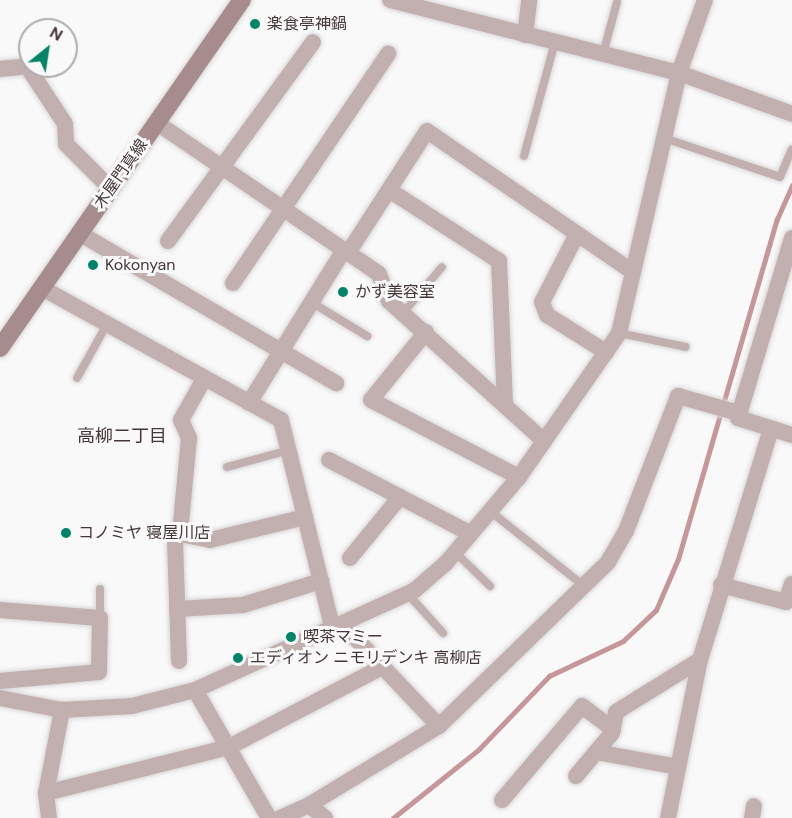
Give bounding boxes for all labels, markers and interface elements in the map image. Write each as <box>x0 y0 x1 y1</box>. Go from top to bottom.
place label: 楽食亭神鍋 <box>267 14 347 34</box>
marker: 楽食亭神鍋 <box>248 17 262 31</box>
north arrow <box>18 18 78 78</box>
text: N <box>46 22 67 46</box>
street label: 木屋門真線 <box>90 136 152 212</box>
place label: Kokonyan <box>105 255 176 275</box>
marker: Kokonyan <box>86 258 100 272</box>
place label: かず美容室 <box>355 282 435 302</box>
marker: かず美容室 <box>336 285 350 299</box>
district label: 高柳二丁目 <box>77 425 167 447</box>
place label: コノミヤ 寝屋川店 <box>78 523 210 543</box>
marker: コノミヤ 寝屋川店 <box>59 526 73 540</box>
place label: 喫茶マミー <box>303 627 383 647</box>
marker: 喫茶マミー <box>284 630 298 644</box>
place label: エディオン ニモリデンキ 高柳店 <box>250 648 483 668</box>
marker: エディオン ニモリデンキ 高柳店 <box>231 651 245 665</box>

